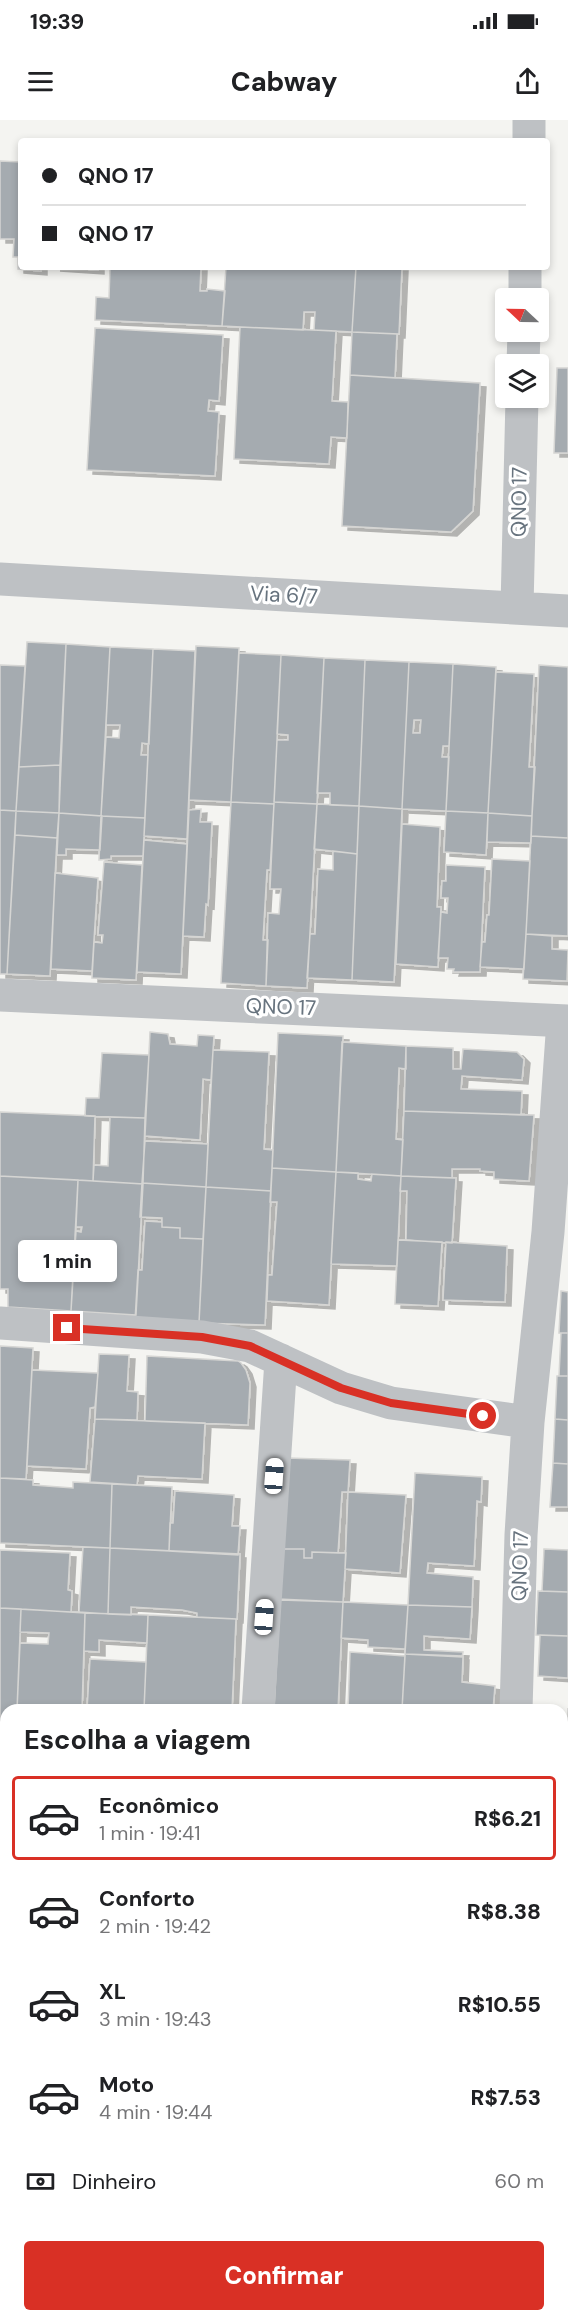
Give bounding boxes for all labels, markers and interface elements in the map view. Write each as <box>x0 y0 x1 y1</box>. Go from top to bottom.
text: 19:39 <box>30 7 84 36</box>
text: Cabway <box>231 64 337 99</box>
icon: menu <box>24 65 57 98</box>
icon: share <box>511 65 544 98</box>
text: QNO 17 <box>78 161 154 190</box>
text: QNO 17 <box>78 219 154 248</box>
north arrow <box>495 288 549 342</box>
map controls <box>495 288 549 408</box>
button: layers <box>495 354 549 408</box>
street label: QNO 17 <box>504 467 534 537</box>
street label: Via 6/7 <box>249 579 319 611</box>
street label: QNO 17 <box>245 992 317 1022</box>
callout: 1 min <box>17 1241 116 1283</box>
text: 1 min <box>43 1248 92 1274</box>
route end <box>53 1314 80 1341</box>
route start <box>469 1402 496 1429</box>
car <box>264 1457 284 1495</box>
street label: QNO 17 <box>505 1530 535 1602</box>
car <box>254 1598 274 1636</box>
text: Escolha a viagem <box>24 1722 251 1757</box>
icon: car <box>27 1791 81 1845</box>
text: Econômico <box>99 1791 219 1820</box>
text: R$6.21 <box>474 1804 541 1833</box>
text: 1 min · 19:41 <box>99 1820 200 1846</box>
icon: car <box>27 1884 81 1938</box>
text: Conforto <box>99 1884 195 1913</box>
text: R$8.38 <box>467 1897 541 1926</box>
text: 2 min · 19:42 <box>99 1913 211 1939</box>
icon: car <box>27 1977 81 2031</box>
text: XL <box>99 1977 126 2006</box>
text: R$10.55 <box>458 1990 541 2019</box>
text: 3 min · 19:43 <box>99 2006 212 2032</box>
icon: car <box>27 2070 81 2124</box>
text: Moto <box>99 2070 154 2099</box>
text: R$7.53 <box>471 2083 541 2112</box>
text: 4 min · 19:44 <box>99 2099 212 2125</box>
icon: cash <box>24 2165 57 2198</box>
text: Dinheiro <box>72 2167 156 2196</box>
text: 60 m <box>495 2168 544 2194</box>
button: Confirmar <box>24 2241 544 2310</box>

